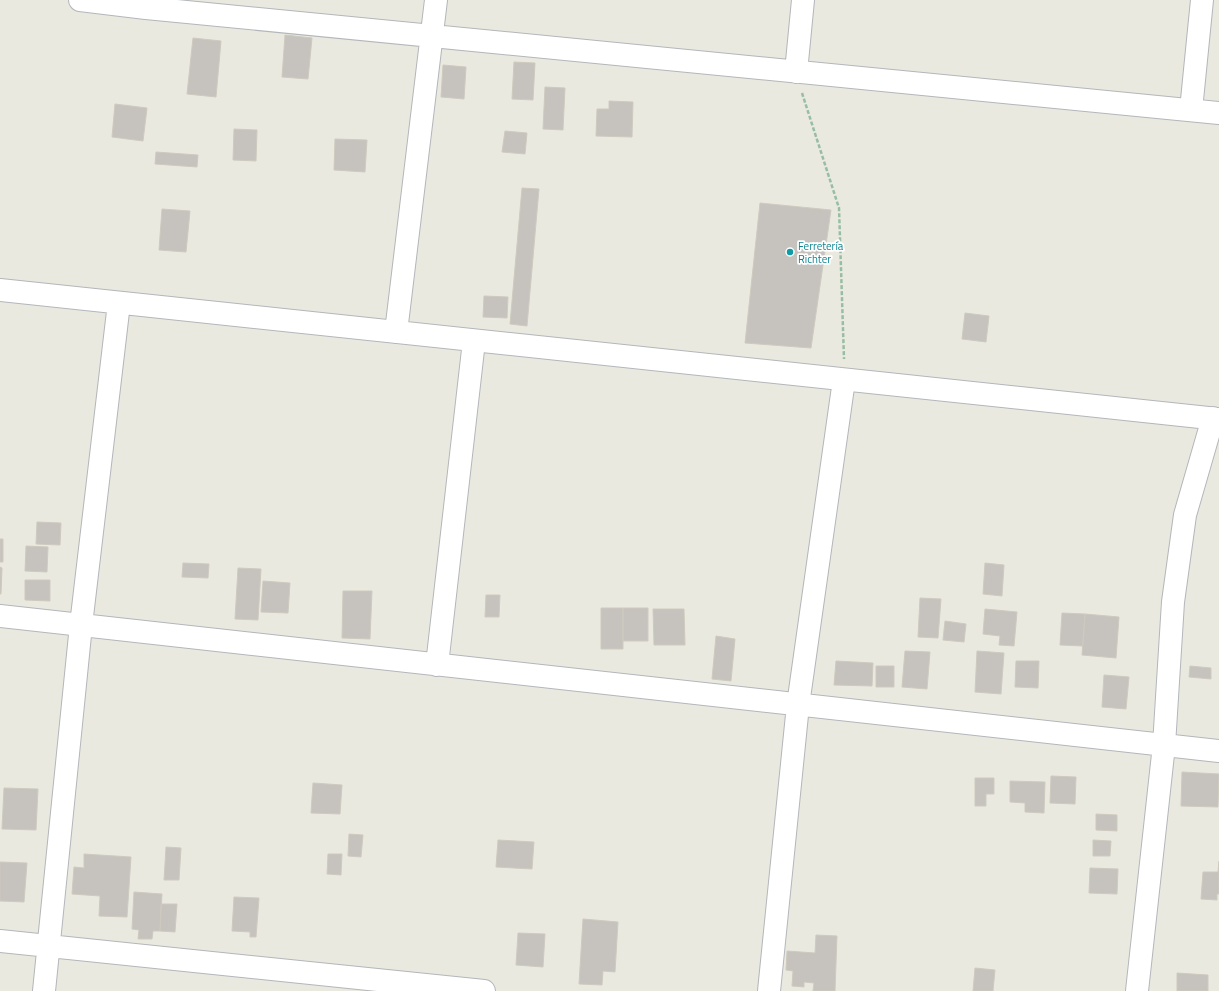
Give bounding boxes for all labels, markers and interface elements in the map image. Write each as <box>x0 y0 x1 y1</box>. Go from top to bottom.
place label: Ferretería Richter <box>798 238 844 267</box>
marker: Ferretería Richter <box>785 247 795 257</box>

